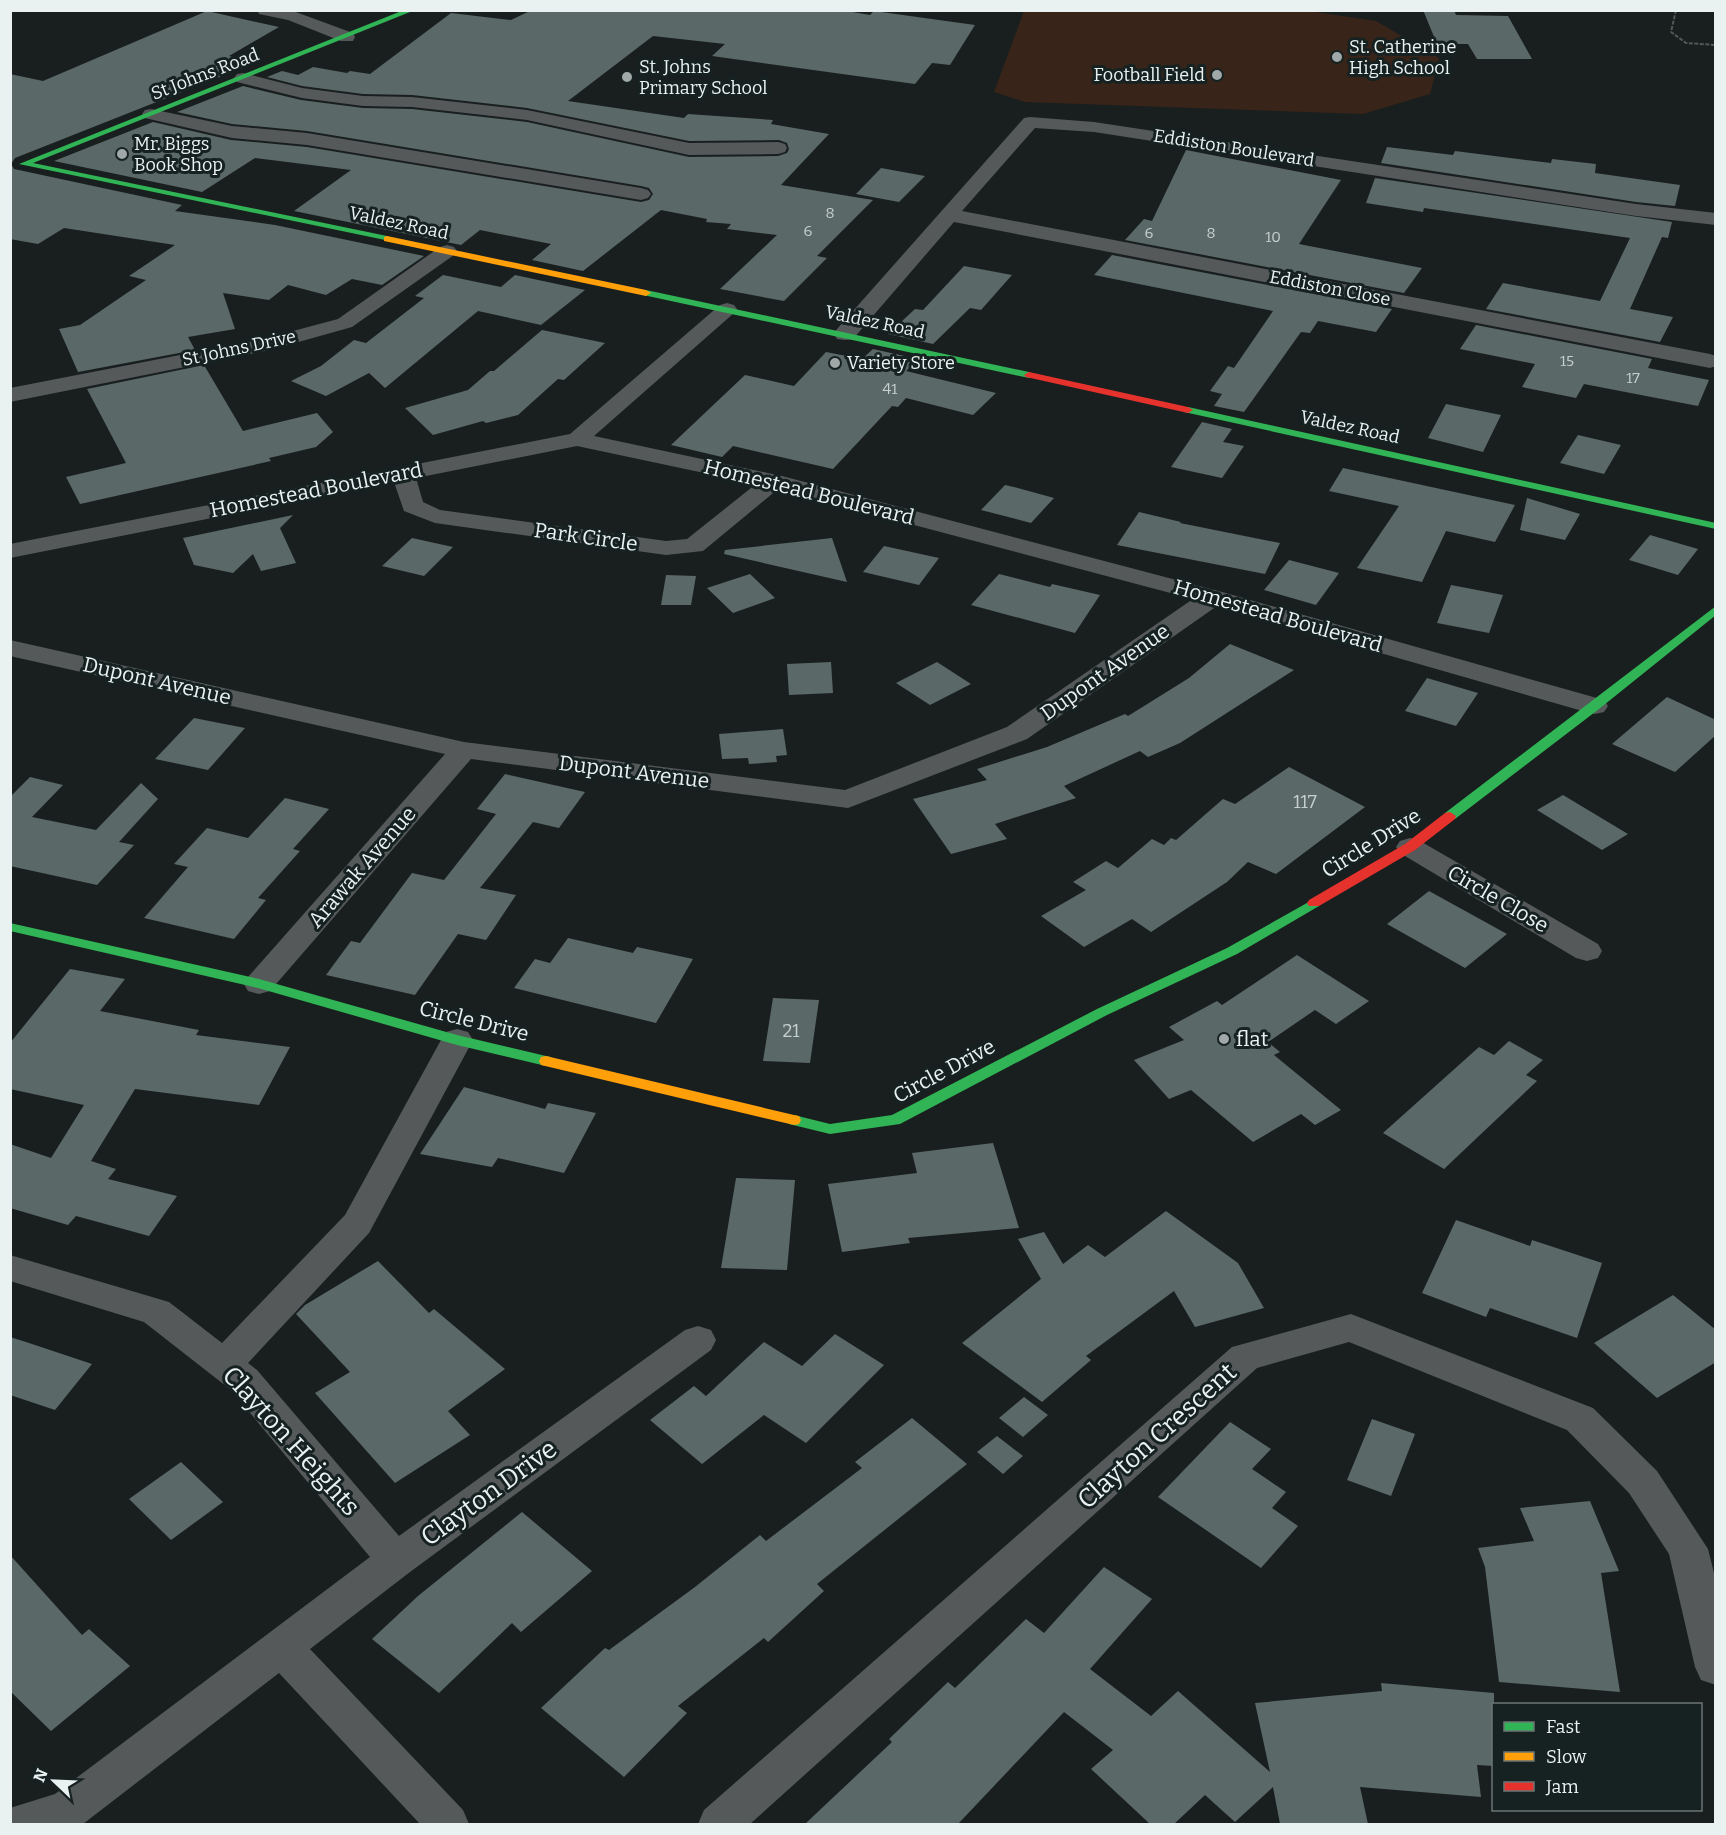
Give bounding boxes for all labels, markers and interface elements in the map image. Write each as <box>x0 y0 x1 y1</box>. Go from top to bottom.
place label: St. Catherine High School <box>1349 36 1456 79</box>
street label: St Johns Road <box>148 43 262 105</box>
marker: St. Catherine High School <box>1330 50 1344 64</box>
place label: St. Johns Primary School <box>639 56 768 99</box>
place label: Football Field <box>1094 64 1205 86</box>
marker: Football Field <box>1210 68 1224 82</box>
marker: St. Johns Primary School <box>620 70 634 84</box>
street label: Eddiston Boulevard <box>1152 124 1316 172</box>
place label: Mr. Biggs Book Shop <box>134 133 223 176</box>
marker: Mr. Biggs Book Shop <box>115 147 129 161</box>
street label: Valdez Road <box>347 202 451 244</box>
house number: 8 <box>825 204 835 222</box>
house number: 6 <box>804 222 813 240</box>
house number: 6 <box>1145 224 1154 242</box>
house number: 8 <box>1206 224 1216 242</box>
house number: 10 <box>1265 228 1281 246</box>
street label: Eddiston Close <box>1268 265 1392 311</box>
street label: Valdez Road <box>823 301 927 343</box>
street label: St Johns Drive <box>180 325 298 371</box>
place label: Variety Store <box>847 352 955 374</box>
house number: 15 <box>1560 352 1574 370</box>
marker: Variety Store <box>828 356 842 370</box>
house number: 17 <box>1626 369 1640 387</box>
house number: 41 <box>883 380 897 398</box>
street label: Valdez Road <box>1298 406 1402 448</box>
street label: Homestead Boulevard <box>701 453 917 531</box>
street label: Homestead Boulevard <box>208 457 424 523</box>
street label: Park Circle <box>533 517 639 557</box>
street label: Homestead Boulevard <box>1171 574 1385 658</box>
street label: Dupont Avenue <box>1036 618 1174 726</box>
street label: Dupont Avenue <box>80 651 234 711</box>
street label: Dupont Avenue <box>557 750 711 794</box>
house number: 117 <box>1293 791 1317 813</box>
street label: Arawak Avenue <box>302 801 422 933</box>
street label: Circle Drive <box>1317 802 1425 884</box>
street label: Circle Close <box>1443 860 1553 938</box>
street label: Circle Drive <box>417 995 531 1047</box>
house number: 21 <box>782 1020 800 1042</box>
place label: flat <box>1236 1026 1269 1052</box>
marker: flat <box>1217 1032 1231 1046</box>
street label: Circle Drive <box>889 1033 999 1109</box>
street label: Clayton Crescent <box>1071 1356 1243 1515</box>
street label: Clayton Heights <box>216 1360 366 1522</box>
street label: Clayton Drive <box>415 1433 563 1553</box>
legend <box>1492 1703 1702 1811</box>
text: Fast <box>1546 1716 1581 1738</box>
text: Slow <box>1546 1746 1587 1768</box>
north arrow <box>24 1751 84 1811</box>
text: N <box>29 1766 52 1785</box>
text: Jam <box>1545 1776 1579 1798</box>

